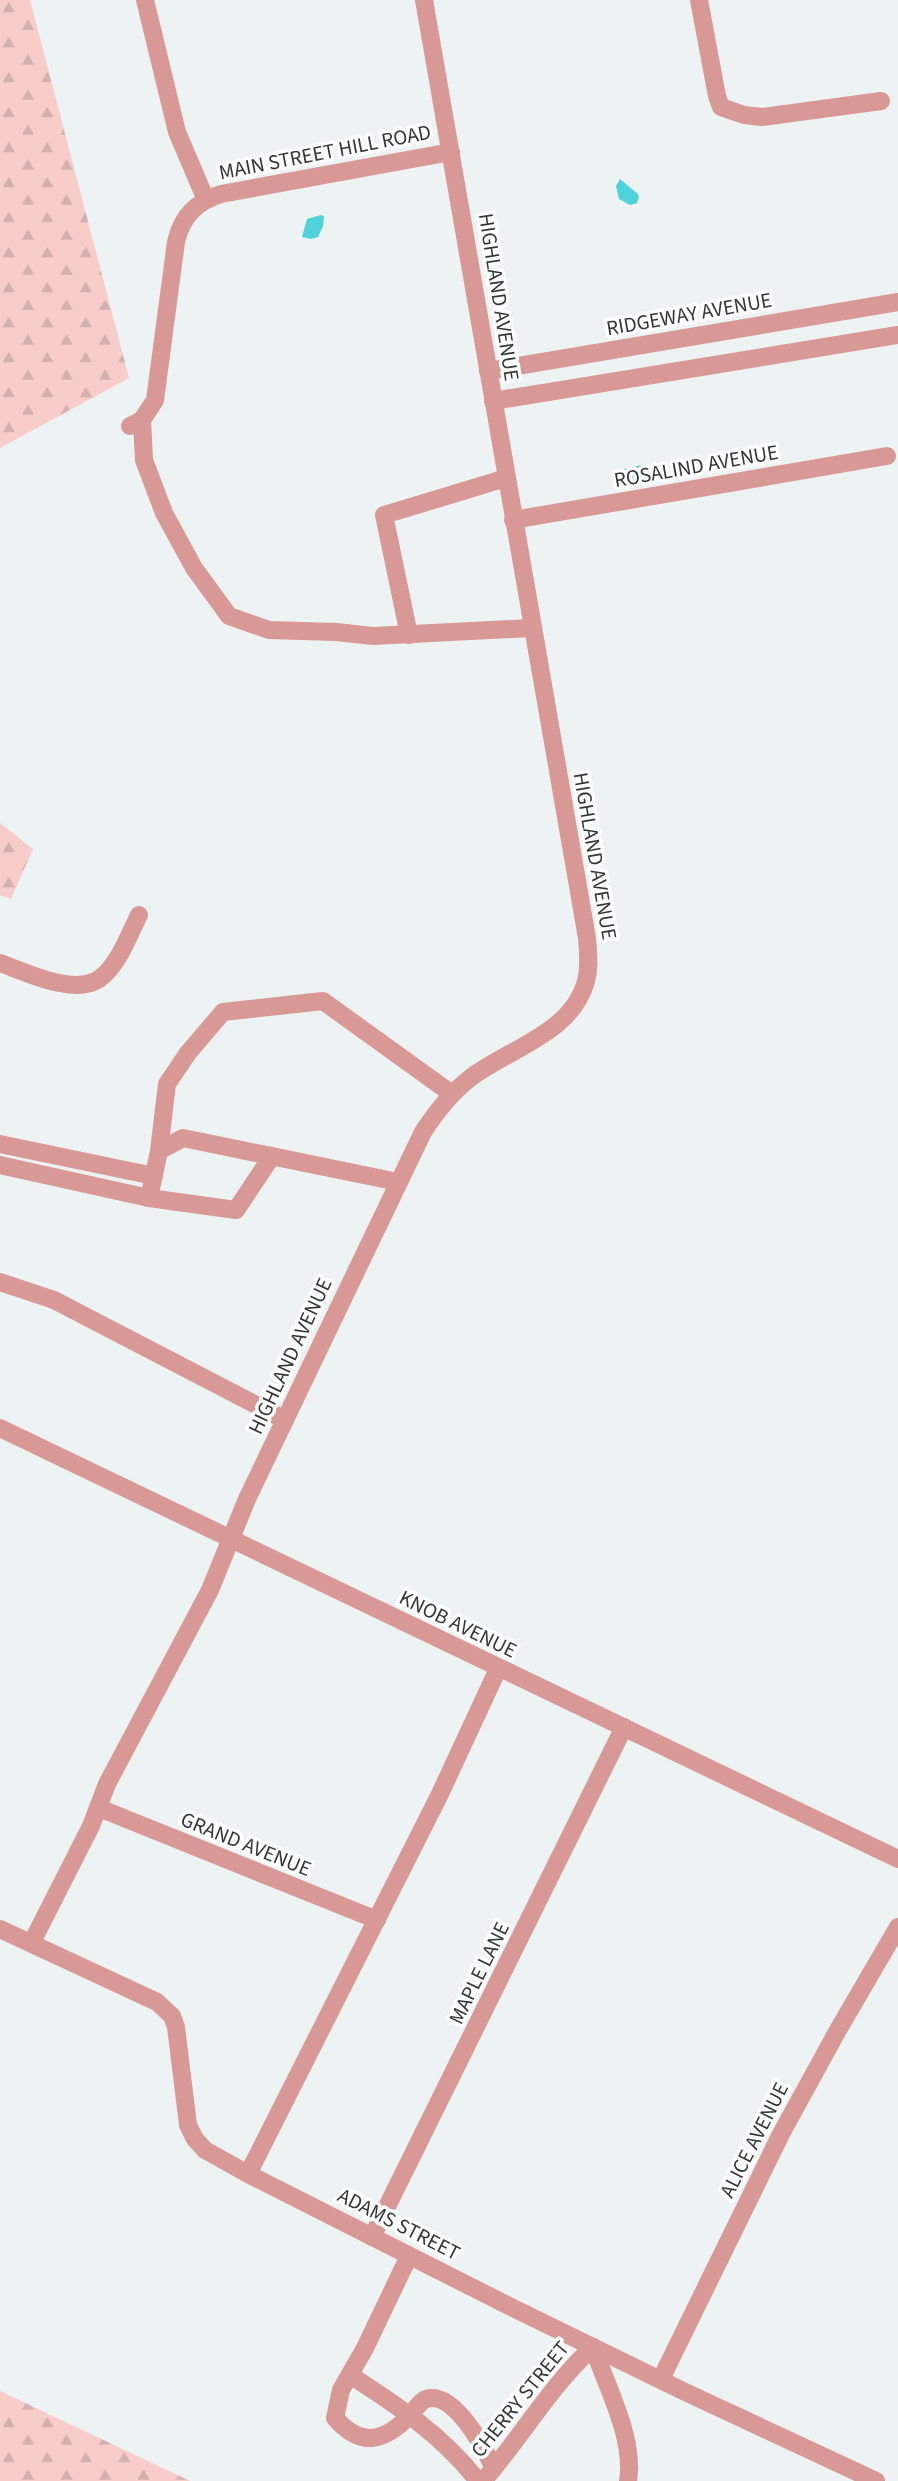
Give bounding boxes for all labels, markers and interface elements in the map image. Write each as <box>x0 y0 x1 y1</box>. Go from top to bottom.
street label: MAIN STREET HILL ROAD <box>216 117 434 187</box>
street label: HIGHLAND AVENUE <box>471 211 527 383</box>
street label: RIDGEWAY AVENUE <box>604 285 774 343</box>
street label: ROSALIND AVENUE <box>612 437 780 495</box>
street label: HIGHLAND AVENUE <box>566 770 624 942</box>
street label: HIGHLAND AVENUE <box>241 1273 339 1439</box>
street label: KNOB AVENUE <box>394 1583 522 1665</box>
street label: GRAND AVENUE <box>176 1804 316 1884</box>
street label: MAPLE LANE <box>441 1917 517 2029</box>
street label: ALICE AVENUE <box>712 2077 796 2203</box>
street label: ADAMS STREET <box>333 2180 465 2268</box>
street label: CHERRY STREET <box>464 2334 576 2464</box>

